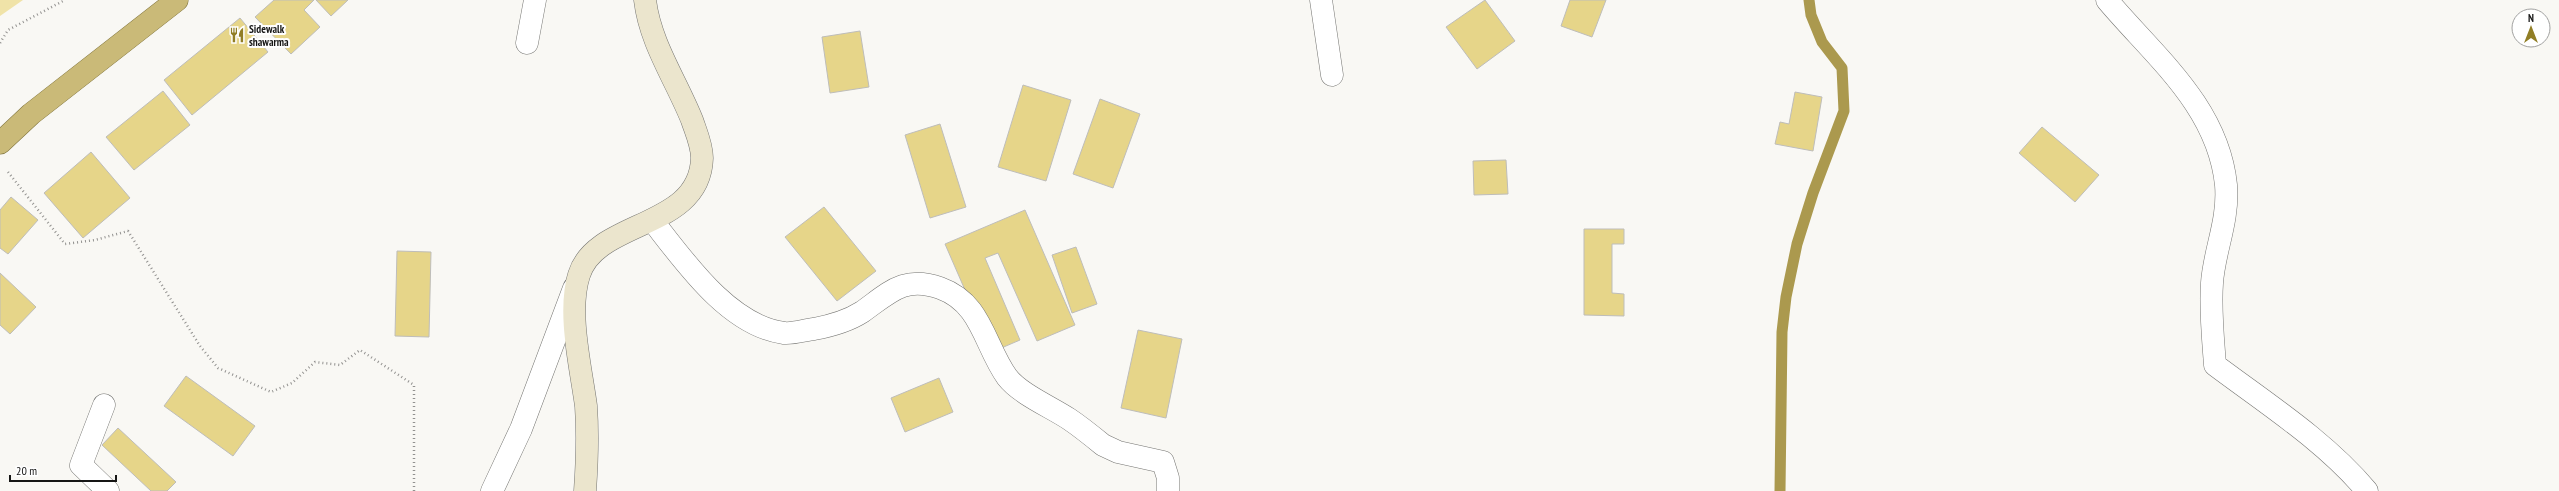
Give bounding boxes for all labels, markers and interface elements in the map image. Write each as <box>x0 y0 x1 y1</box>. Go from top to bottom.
north arrow <box>2511 8 2551 48</box>
text: N <box>2528 11 2534 25</box>
place label: Sidewalk shawarma <box>249 22 289 49</box>
restaurant icon: Sidewalk shawarma <box>228 26 246 44</box>
scale bar <box>10 457 116 483</box>
text: 20 m <box>16 463 37 478</box>

